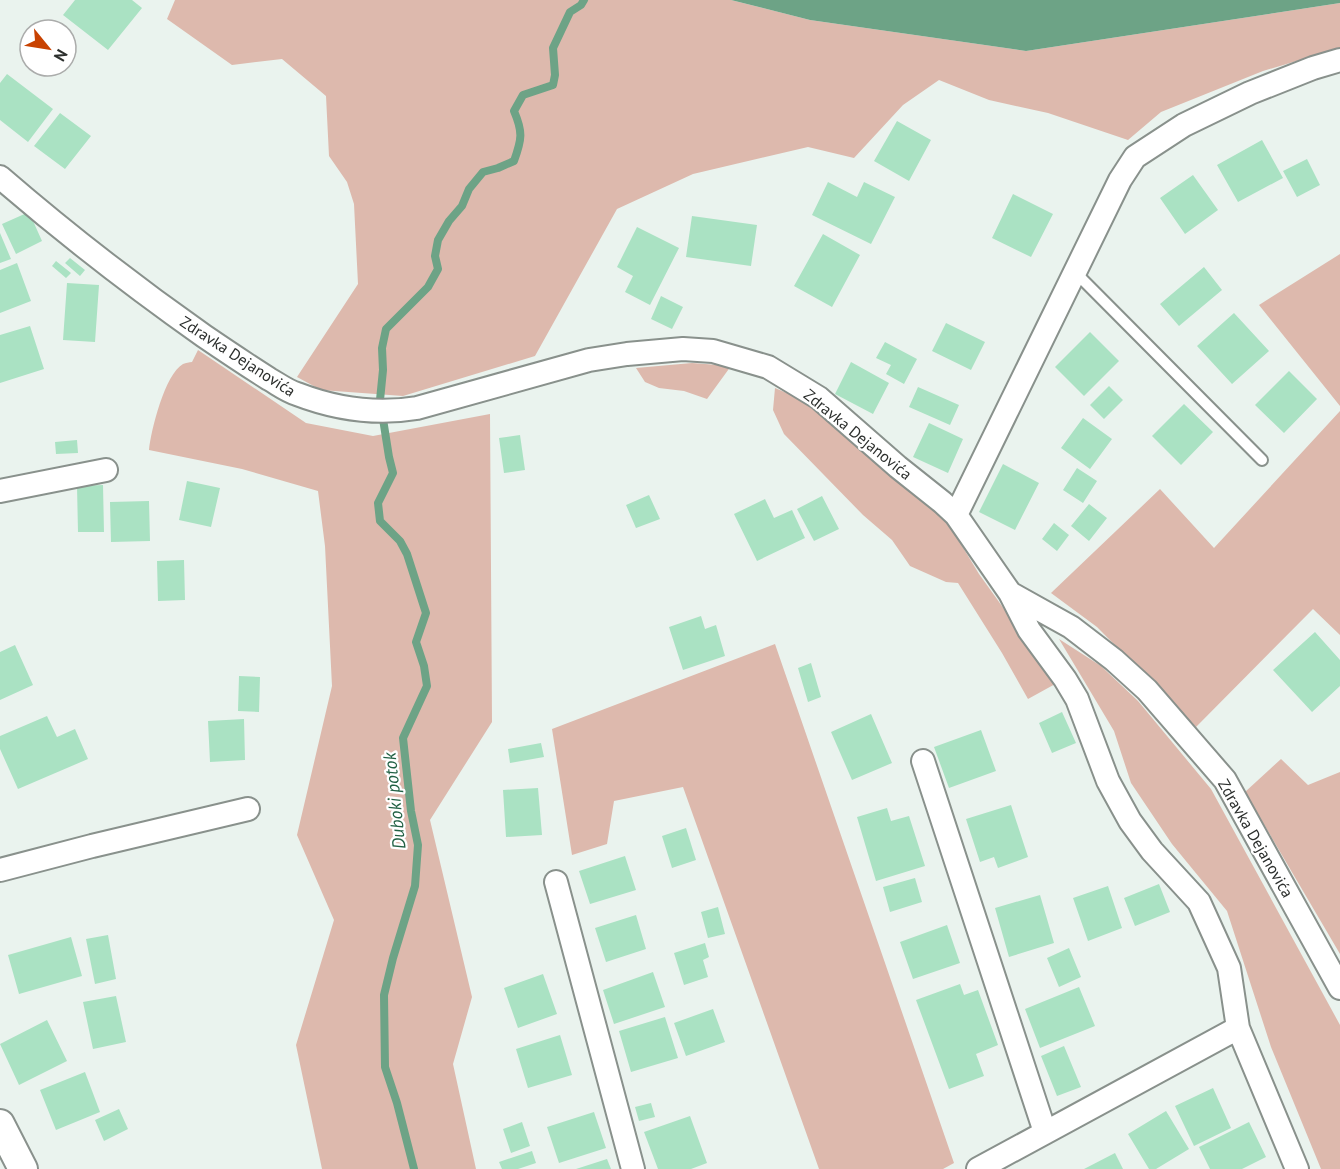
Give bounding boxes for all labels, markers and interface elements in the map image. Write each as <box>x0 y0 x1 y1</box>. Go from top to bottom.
north arrow <box>18 18 78 78</box>
text: N <box>50 46 72 65</box>
street label: Zdravka Dejanovića <box>177 311 299 401</box>
street label: Zdravka Dejanovića <box>800 384 916 484</box>
water label: Duboki potok <box>377 751 411 850</box>
street label: Zdravka Dejanovića <box>1214 775 1298 901</box>

